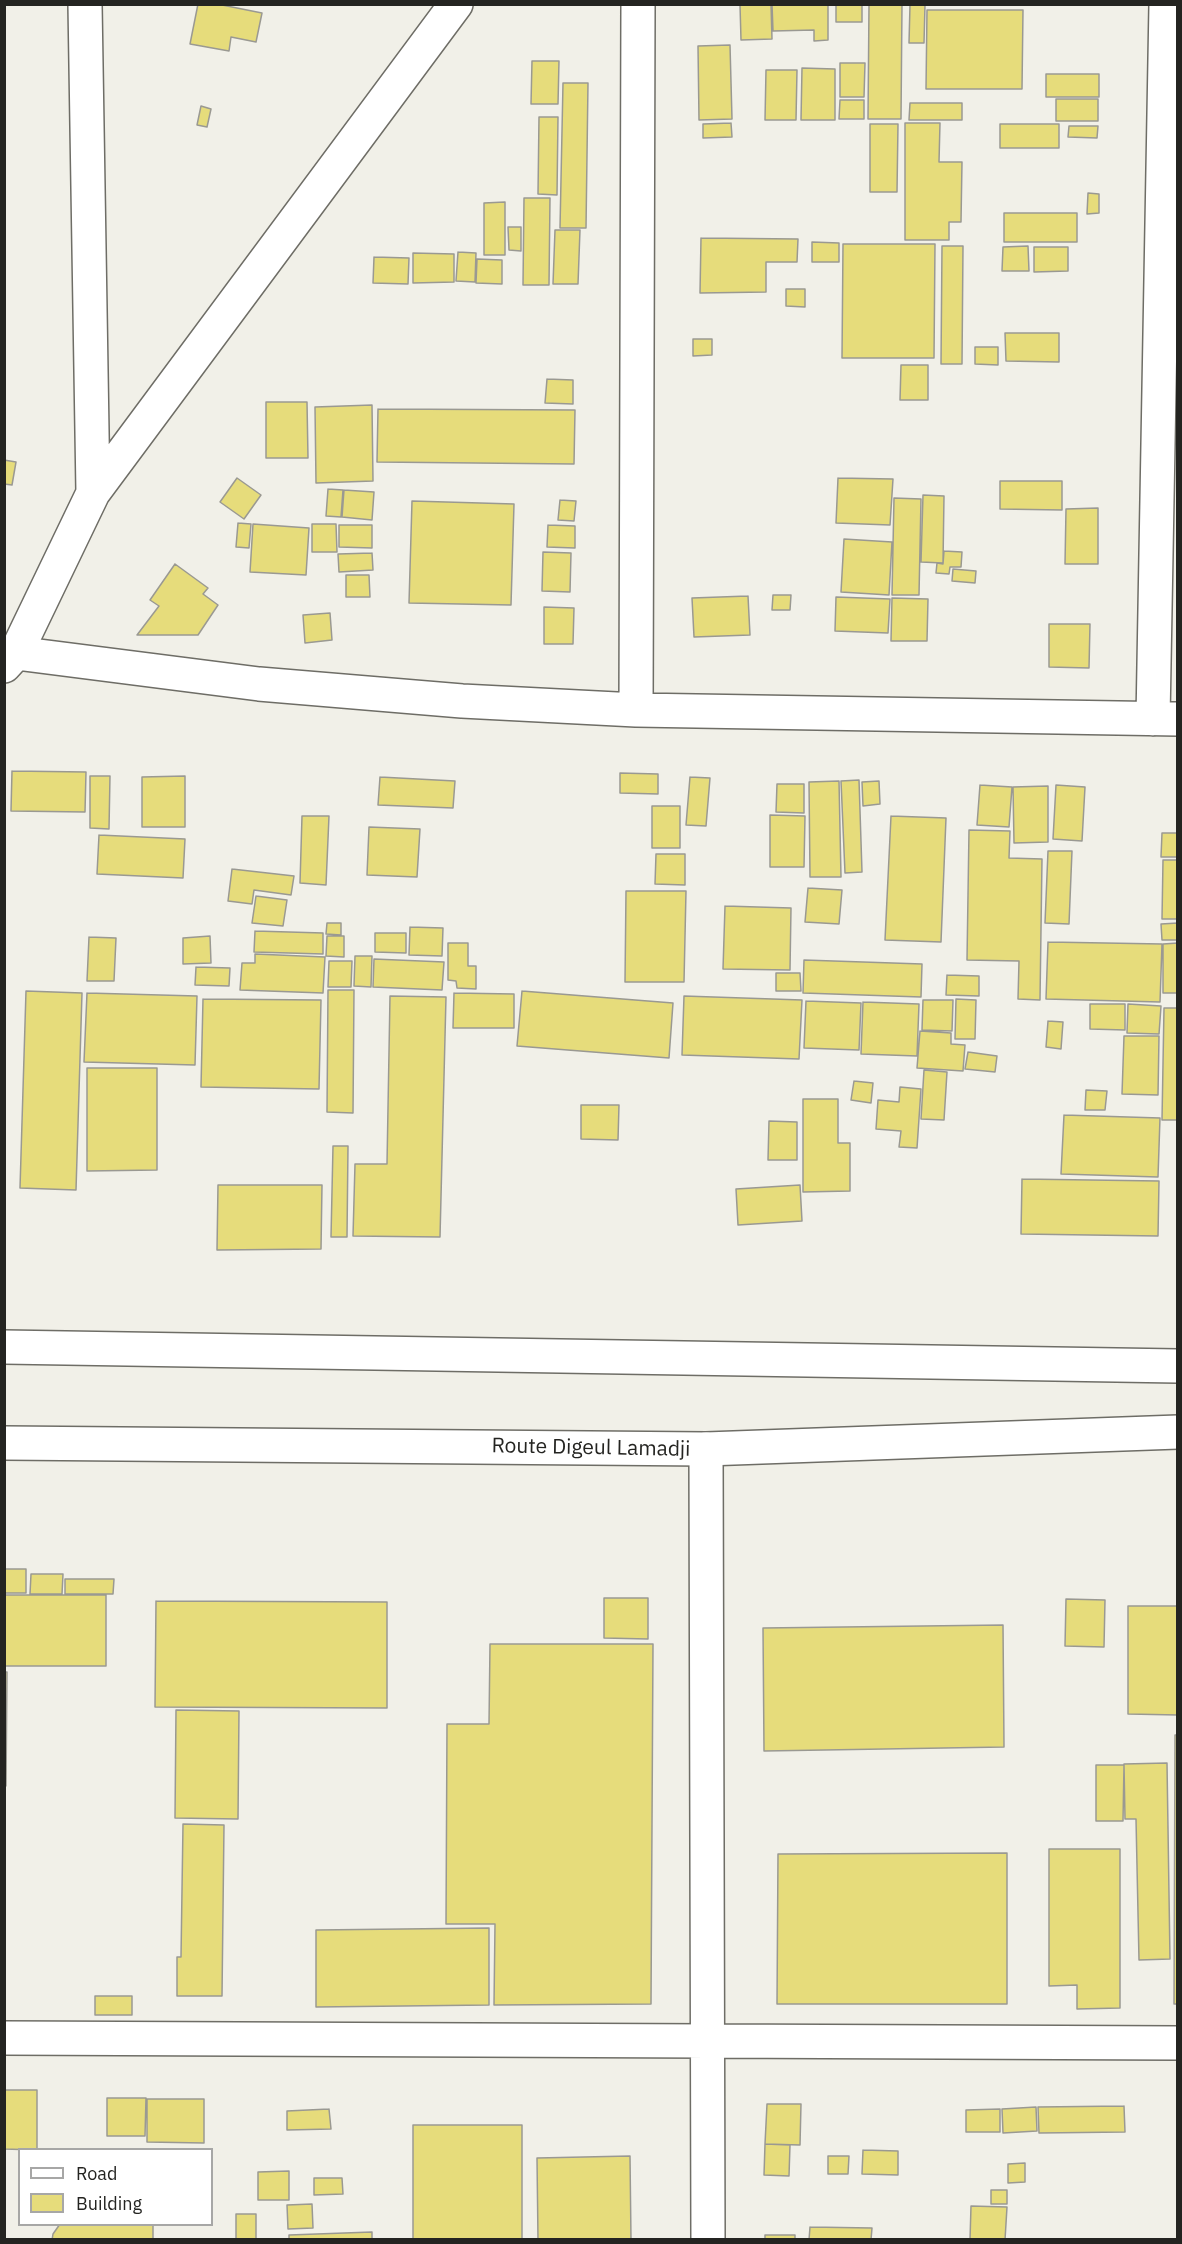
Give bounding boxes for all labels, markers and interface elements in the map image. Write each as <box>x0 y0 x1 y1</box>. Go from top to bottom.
street label: Route Digeul Lamadji <box>491 1434 691 1462</box>
legend <box>18 2148 213 2226</box>
text: Road <box>76 2162 117 2185</box>
text: Building <box>76 2192 142 2215</box>

